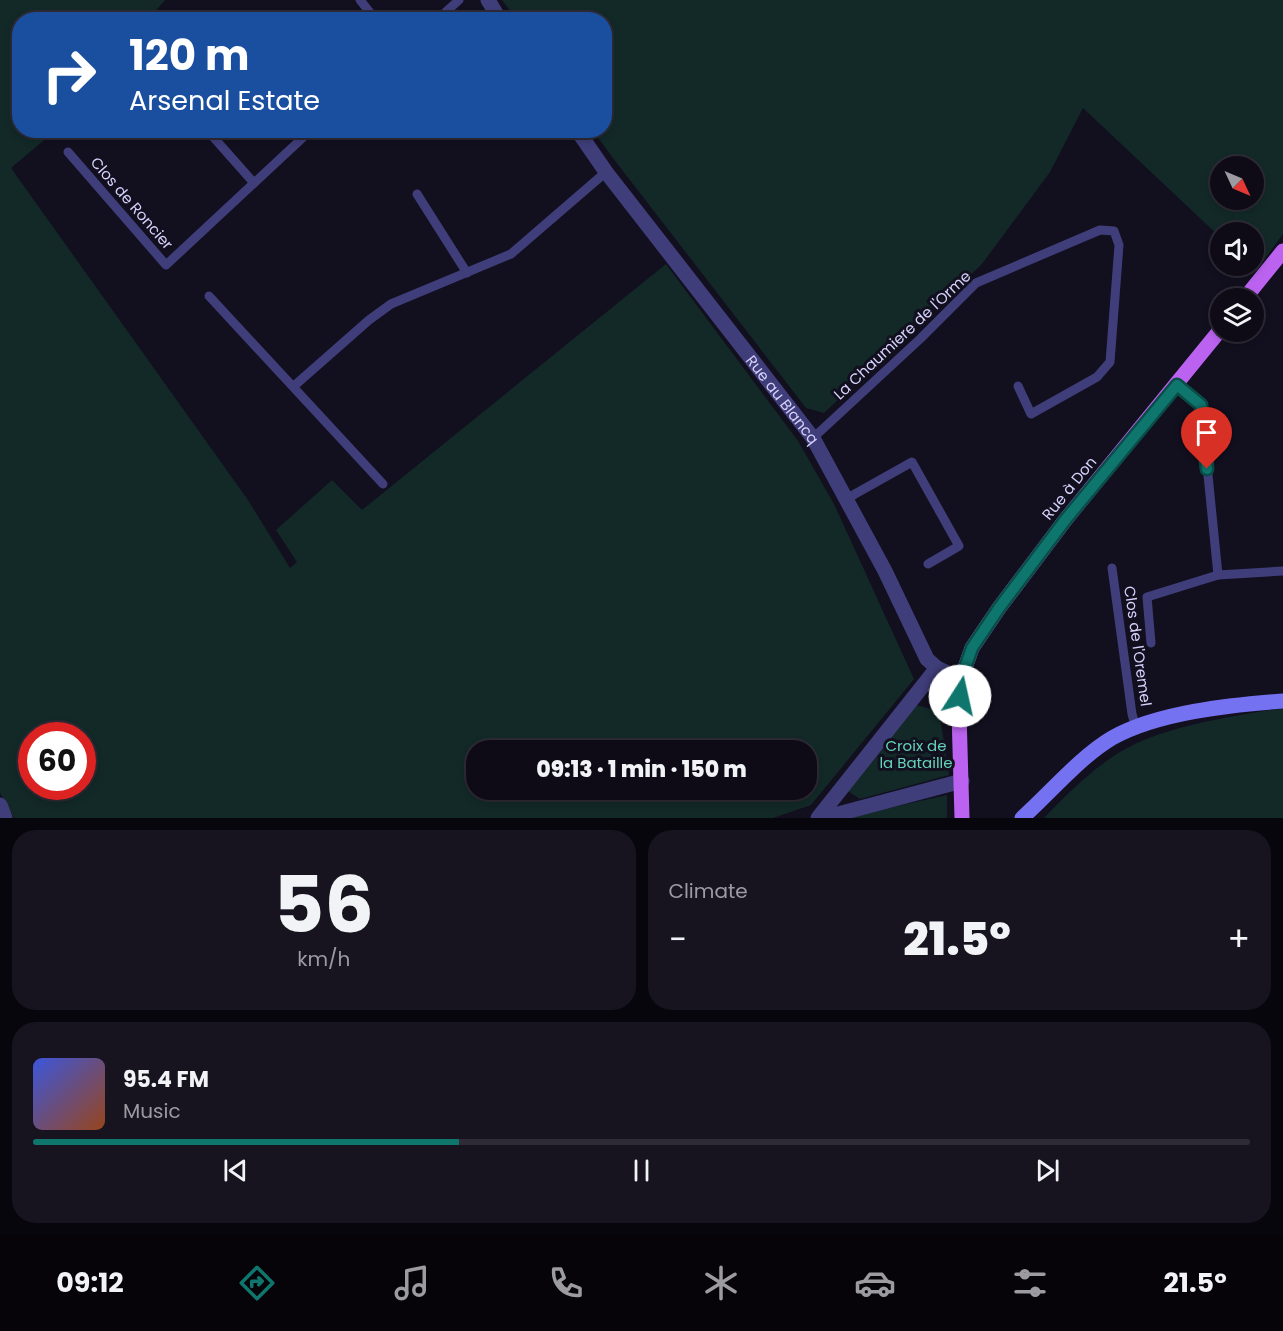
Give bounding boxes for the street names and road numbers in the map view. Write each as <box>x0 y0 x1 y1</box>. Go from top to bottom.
street label: Clos de Roncier <box>86 152 178 254</box>
street label: La Chaumiere de l'Orme <box>829 266 975 404</box>
street label: Rue au Blancq <box>741 350 824 448</box>
street label: Rue à Don <box>1037 452 1101 524</box>
street label: Clos de l'Oremel <box>1119 584 1157 708</box>

